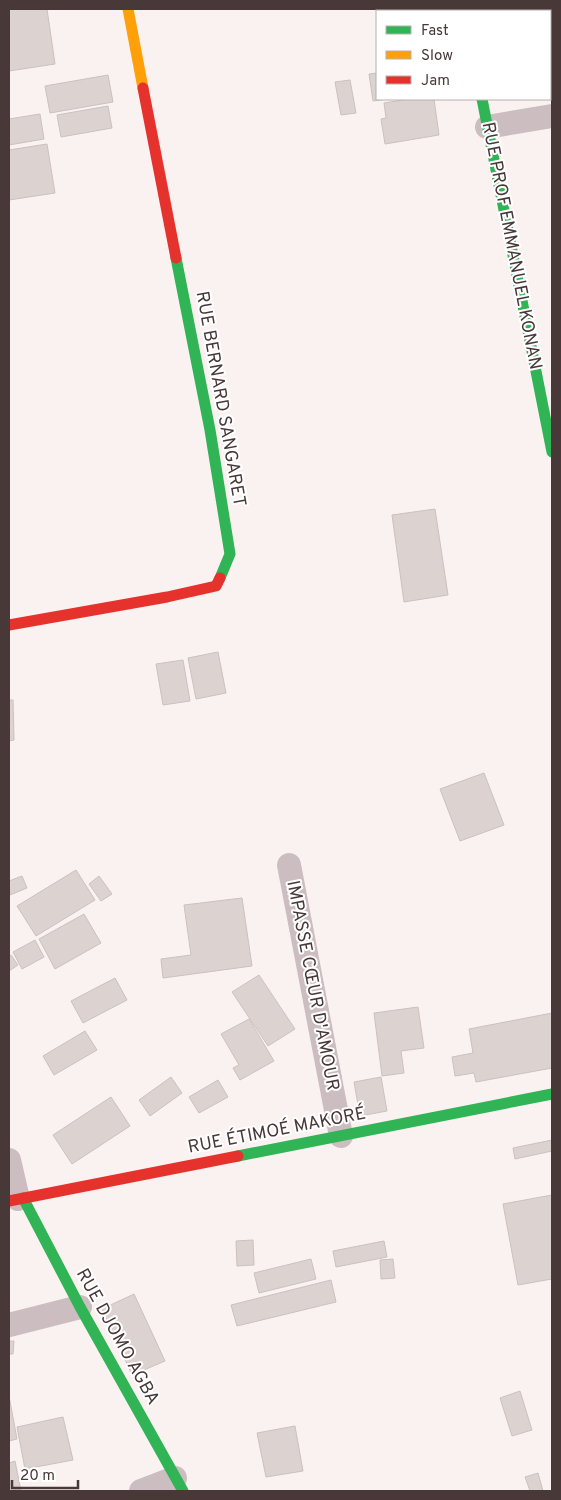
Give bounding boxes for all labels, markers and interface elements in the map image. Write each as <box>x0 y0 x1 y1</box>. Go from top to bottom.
legend <box>376 10 551 100</box>
text: Fast <box>421 22 449 41</box>
text: Slow <box>421 47 453 66</box>
text: Jam <box>421 72 450 91</box>
street label: RUE PROF EMMANUEL KONAN <box>476 120 546 372</box>
street label: RUE BERNARD SANGARET <box>190 290 250 508</box>
street label: IMPASSE CŒUR D'AMOUR <box>280 879 344 1093</box>
street label: RUE ÉTIMOÉ MAKORÉ <box>186 1100 368 1160</box>
street label: RUE DJOMO AGBA <box>70 1265 164 1409</box>
scale bar <box>12 1458 79 1490</box>
text: 20 m <box>20 1467 55 1486</box>

